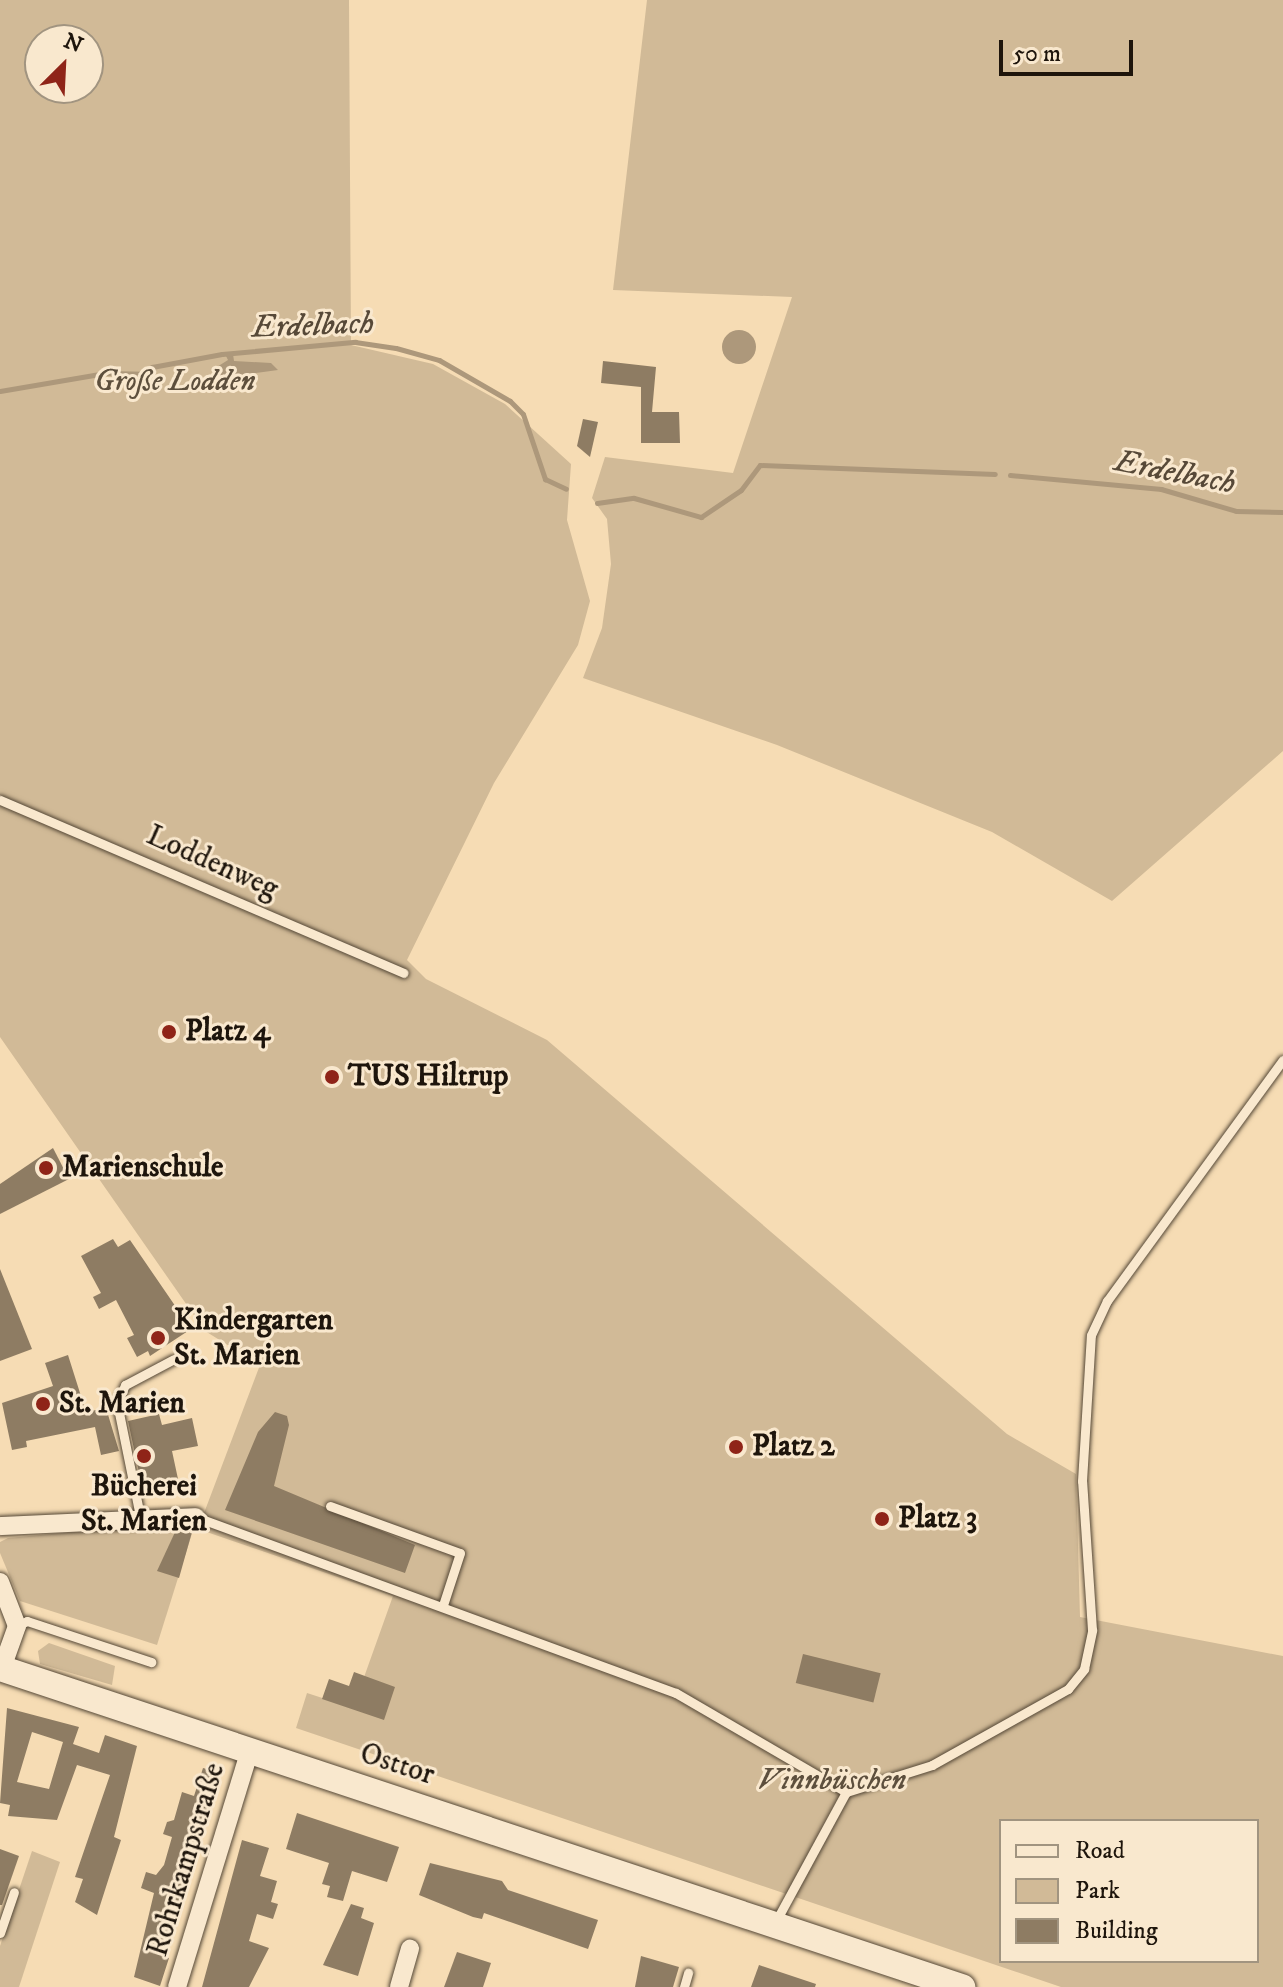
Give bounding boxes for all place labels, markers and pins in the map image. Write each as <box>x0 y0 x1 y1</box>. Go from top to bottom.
place label: Platz 4 <box>185 1014 270 1050</box>
marker: Platz 4 <box>160 1023 178 1041</box>
place label: TUS Hiltrup <box>348 1059 508 1095</box>
marker: TUS Hiltrup <box>323 1068 341 1086</box>
place label: Marienschule <box>62 1150 223 1186</box>
marker: Marienschule <box>37 1159 55 1177</box>
place label: Kindergarten St. Marien <box>174 1303 333 1374</box>
marker: Kindergarten St. Marien <box>149 1329 167 1347</box>
place label: St. Marien <box>59 1386 185 1422</box>
marker: St. Marien <box>34 1395 52 1413</box>
place label: Platz 2 <box>752 1429 835 1465</box>
marker: Platz 2 <box>727 1438 745 1456</box>
marker: Bücherei St. Marien <box>135 1447 153 1465</box>
place label: Bücherei St. Marien <box>81 1469 207 1540</box>
place label: Platz 3 <box>898 1501 977 1537</box>
marker: Platz 3 <box>873 1510 891 1528</box>

